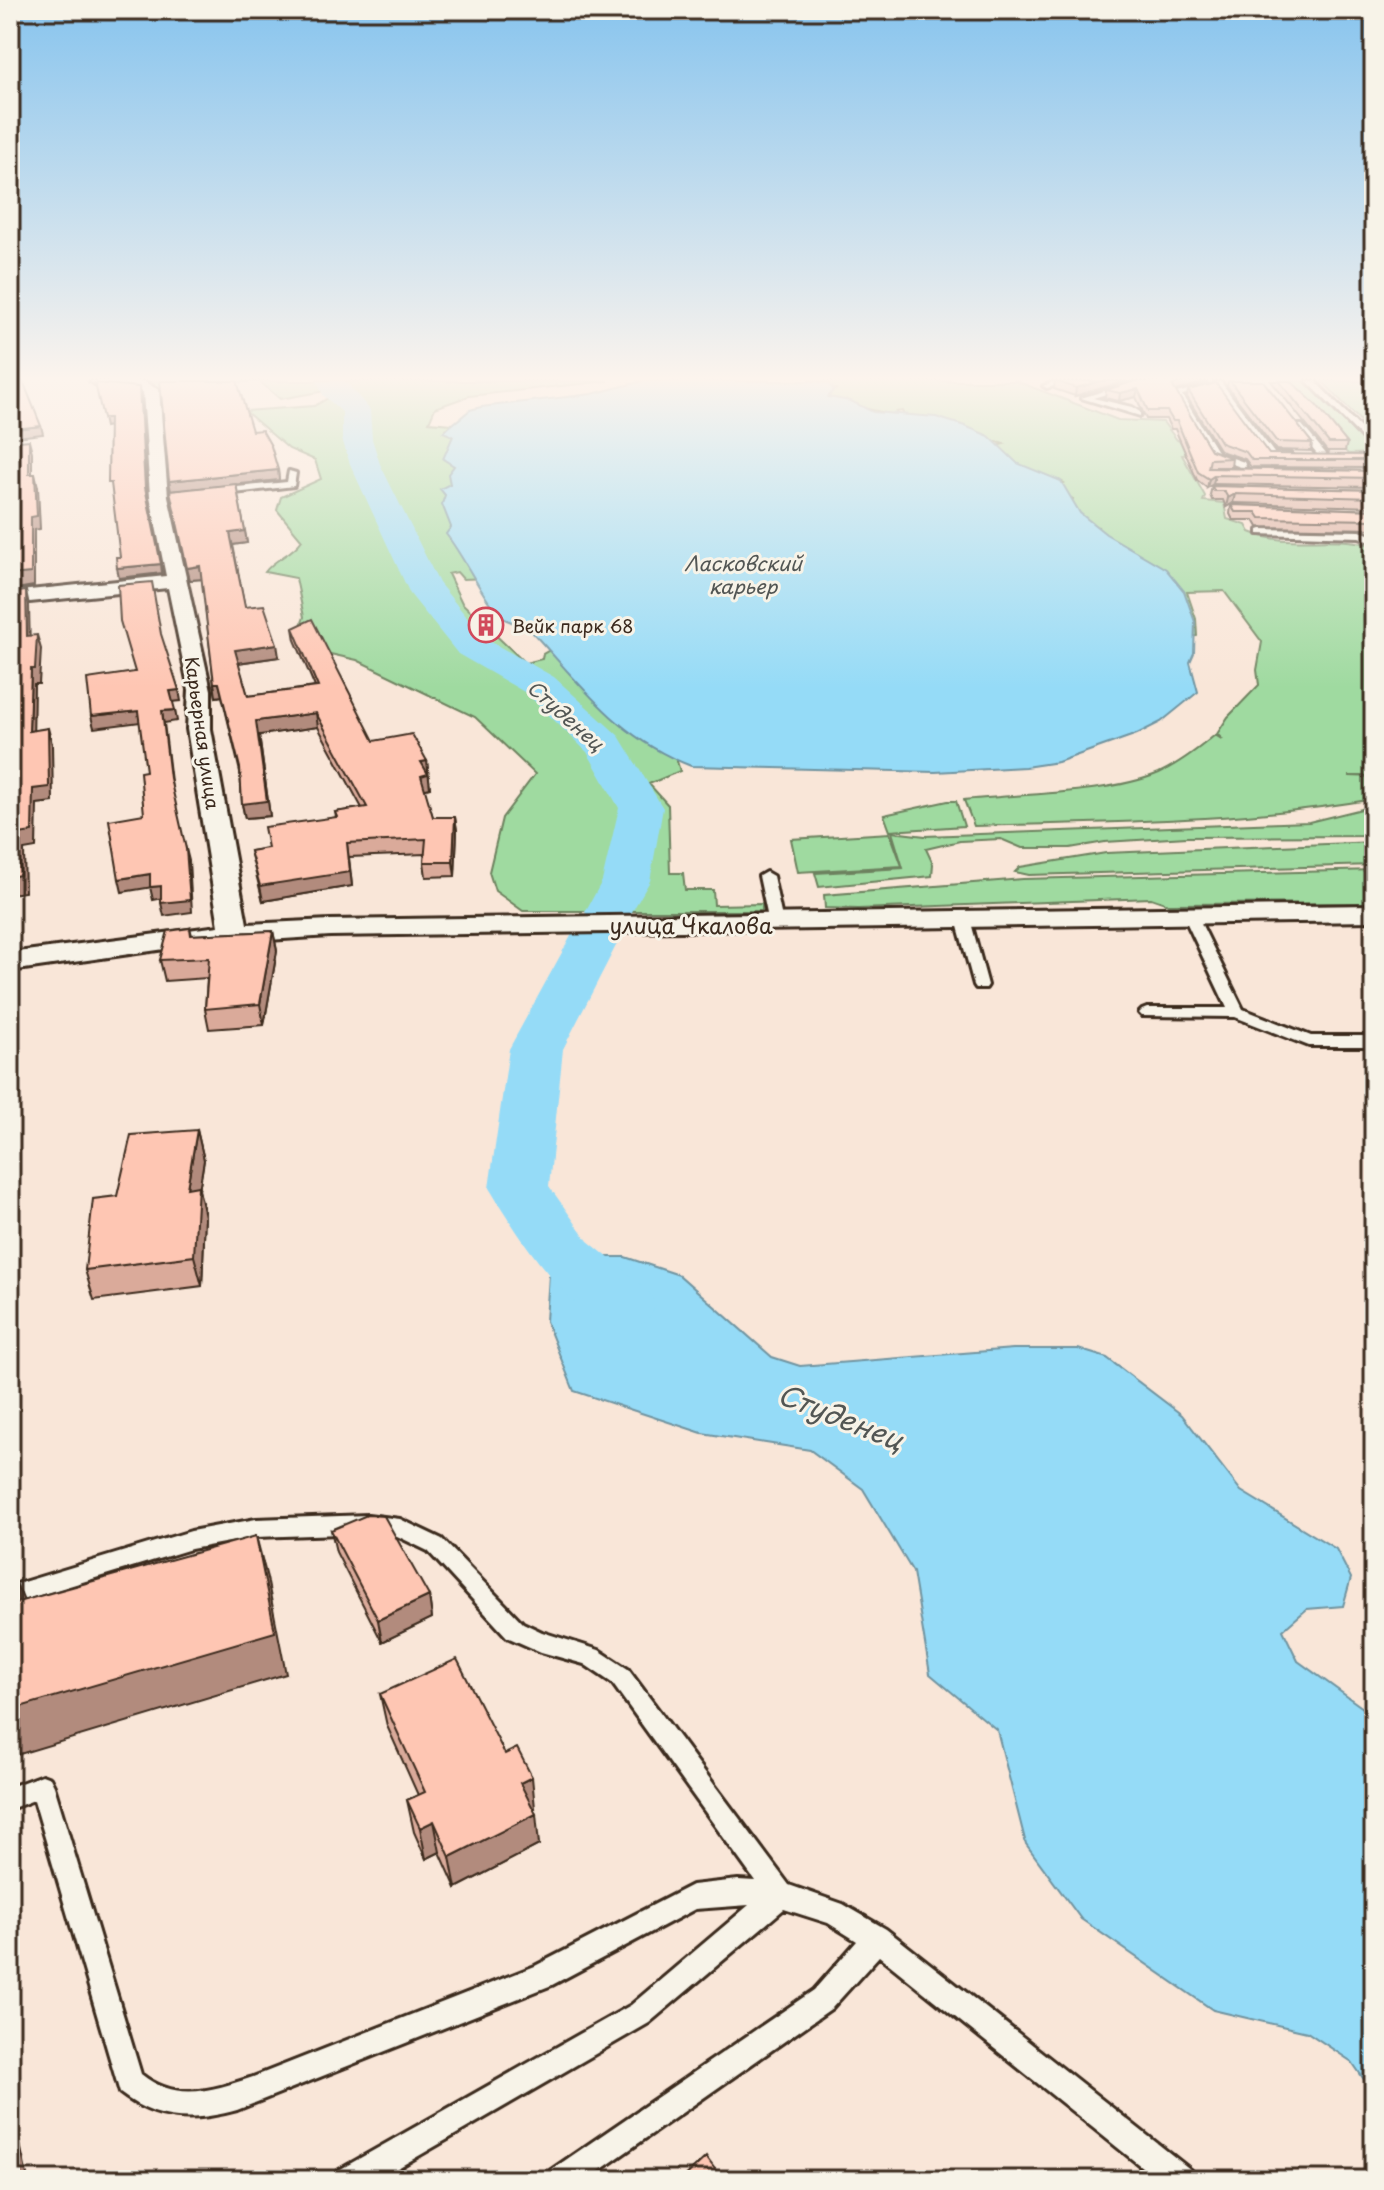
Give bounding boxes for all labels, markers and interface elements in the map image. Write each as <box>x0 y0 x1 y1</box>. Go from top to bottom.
water label: Ласковский карьер <box>684 548 805 601</box>
building icon: Вейк парк 68 <box>467 606 505 644</box>
place label: Вейк парк 68 <box>512 612 633 639</box>
street label: Карьерная улица <box>179 655 227 812</box>
water label: Студенец <box>521 672 612 758</box>
street label: улица Чкалова <box>609 908 773 941</box>
water label: Студенец <box>772 1371 911 1461</box>

